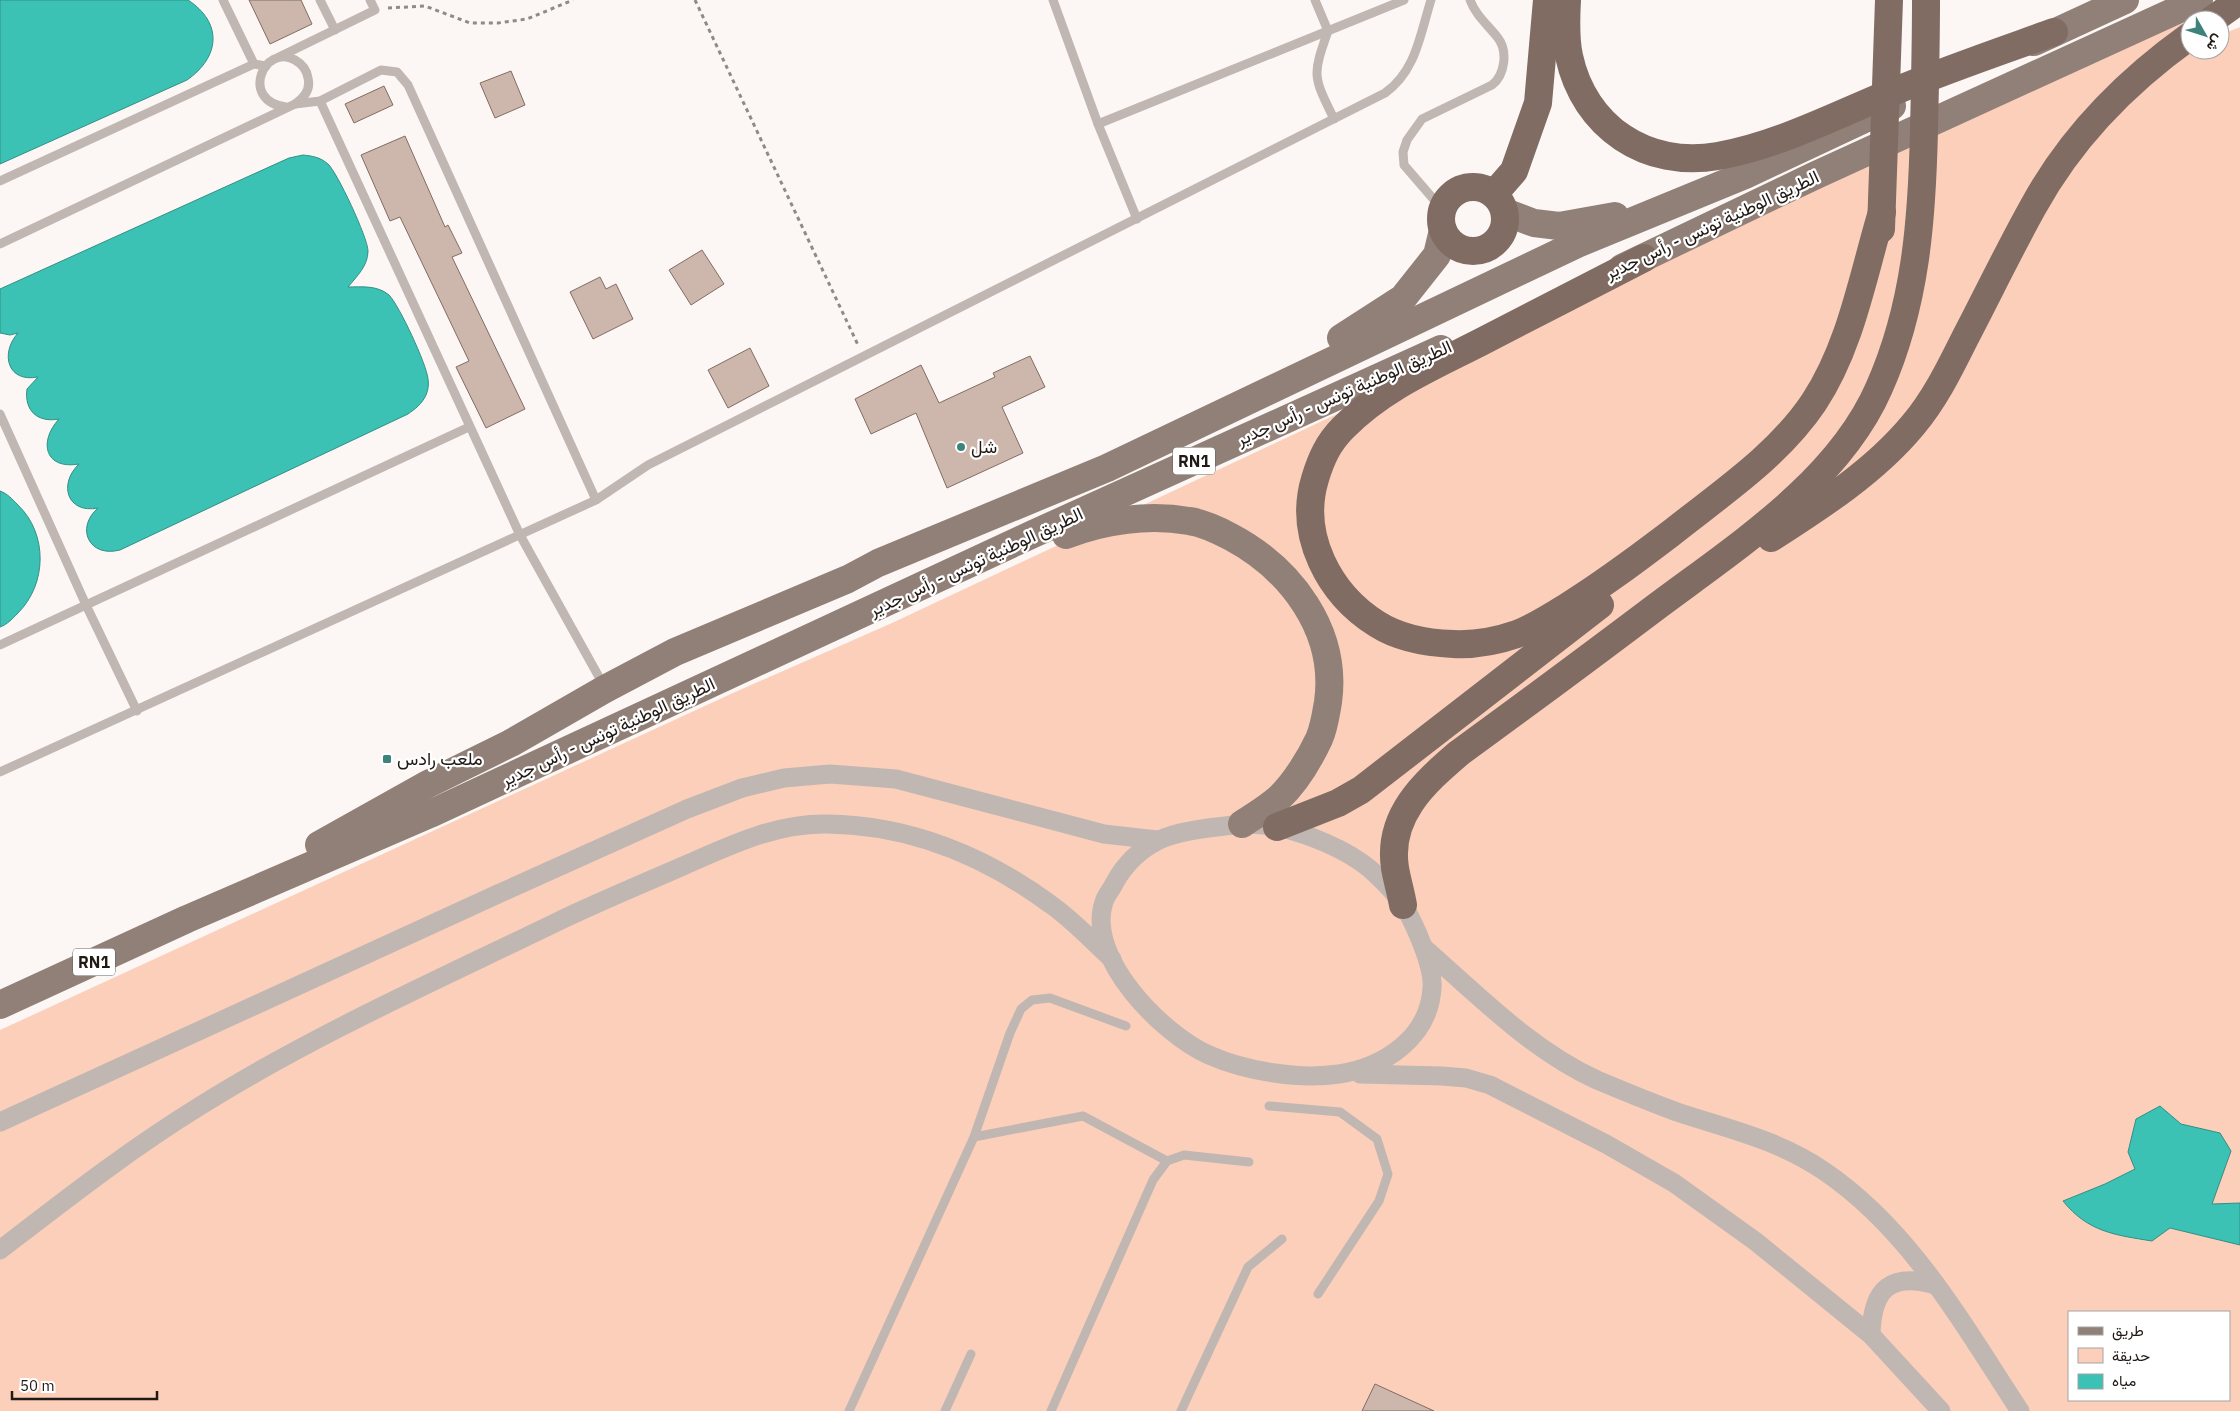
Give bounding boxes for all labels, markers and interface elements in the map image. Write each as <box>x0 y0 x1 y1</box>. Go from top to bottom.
north arrow <box>2180 10 2230 60</box>
text: ش <box>2203 31 2227 56</box>
street label: الطريق الوطنية تونس - رأس جدير <box>1600 165 1822 285</box>
street label: الطريق الوطنية تونس - رأس جدير <box>1232 335 1455 451</box>
place label: شل <box>971 435 997 458</box>
marker: شل <box>955 441 967 453</box>
road number: RN1 <box>1173 448 1215 474</box>
street label: الطريق الوطنية تونس - رأس جدير <box>864 502 1086 622</box>
street label: الطريق الوطنية تونس - رأس جدير <box>496 672 718 792</box>
place label: ملعب رادس <box>397 747 483 770</box>
marker: ملعب رادس <box>381 753 393 765</box>
road number: RN1 <box>73 949 115 976</box>
legend <box>2068 1311 2230 1401</box>
text: طريق <box>2112 1321 2144 1341</box>
text: حديقة <box>2112 1346 2150 1365</box>
scale bar <box>12 1368 158 1400</box>
text: مياه <box>2112 1371 2136 1390</box>
text: 50 m <box>20 1376 55 1395</box>

